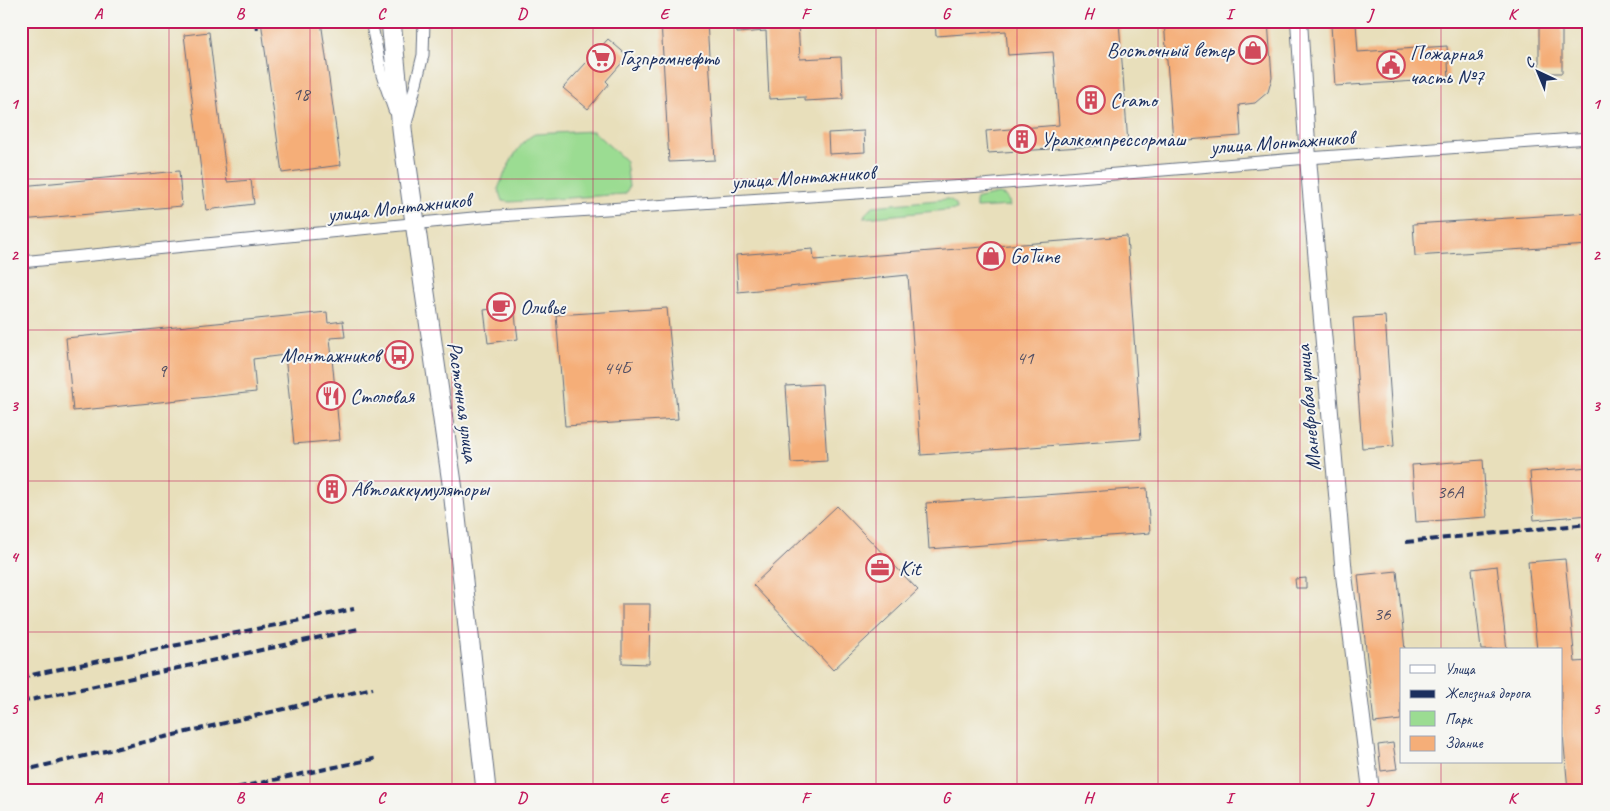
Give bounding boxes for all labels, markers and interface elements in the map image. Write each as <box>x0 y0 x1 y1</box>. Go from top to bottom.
text: A <box>94 4 104 24</box>
text: B <box>236 4 246 24</box>
text: C <box>377 4 387 24</box>
text: D <box>517 4 528 24</box>
text: E <box>660 4 671 24</box>
text: F <box>801 4 812 24</box>
text: G <box>942 4 952 24</box>
text: H <box>1083 4 1095 24</box>
text: I <box>1226 4 1236 24</box>
text: J <box>1366 4 1375 24</box>
text: K <box>1508 4 1520 24</box>
shop icon: Восточный ветер <box>1238 35 1268 65</box>
place label: Восточный ветер <box>1107 37 1236 63</box>
place label: Пожарная часть №7 <box>1410 40 1485 90</box>
supermarket icon: Газпромнефть <box>586 43 616 73</box>
place label: Газпромнефть <box>620 45 720 72</box>
north arrow <box>1512 48 1562 98</box>
public building icon: Пожарная часть №7 <box>1376 50 1406 80</box>
text: С <box>1521 53 1539 72</box>
house number: 18 <box>292 82 312 106</box>
building icon: Cramo <box>1076 85 1106 115</box>
place label: Cramo <box>1110 87 1159 113</box>
text: 1 <box>10 94 19 114</box>
text: 1 <box>1592 94 1601 114</box>
building icon: Уралкомпрессормаш <box>1007 124 1037 154</box>
street label: улица Монтажников <box>1207 124 1359 160</box>
place label: Уралкомпрессормаш <box>1041 126 1187 152</box>
street label: улица Монтажников <box>728 159 880 195</box>
street label: улица Монтажников <box>324 186 476 228</box>
shop icon: GoTune <box>976 241 1006 271</box>
place label: GoTune <box>1010 243 1061 269</box>
text: 2 <box>10 245 19 265</box>
text: 2 <box>1592 245 1601 265</box>
cafe icon: Оливье <box>486 292 516 322</box>
place label: Оливье <box>520 294 566 320</box>
bus stop icon: Монтажников <box>384 340 414 370</box>
street label: Расточная улица <box>442 340 485 466</box>
place label: Монтажников <box>280 342 385 368</box>
street label: Маневровая улица <box>1289 342 1326 472</box>
house number: 41 <box>1016 346 1035 370</box>
house number: 44Б <box>604 356 634 380</box>
house number: 9 <box>158 359 168 383</box>
restaurant icon: Столовая <box>316 381 346 411</box>
place label: Столовая <box>350 383 416 409</box>
text: 3 <box>10 396 19 416</box>
text: 3 <box>1592 396 1601 416</box>
building icon: Автоаккумуляторы <box>317 474 347 504</box>
place label: Автоаккумуляторы <box>351 476 491 502</box>
house number: 36А <box>1437 480 1465 504</box>
text: 4 <box>10 547 19 567</box>
text: 4 <box>1592 547 1601 567</box>
office icon: Kit <box>865 553 895 583</box>
place label: Kit <box>899 555 923 581</box>
house number: 36 <box>1373 602 1392 626</box>
legend <box>1400 648 1562 764</box>
text: Улица <box>1445 660 1476 679</box>
text: Железная дорога <box>1445 684 1532 703</box>
text: 5 <box>11 699 20 719</box>
text: 5 <box>1593 699 1602 719</box>
text: Парк <box>1445 710 1473 729</box>
text: Здание <box>1445 734 1484 753</box>
text: A <box>94 788 104 808</box>
text: B <box>236 788 246 808</box>
text: C <box>377 788 387 808</box>
text: D <box>517 788 528 808</box>
text: E <box>660 788 671 808</box>
text: F <box>801 788 812 808</box>
text: G <box>942 788 952 808</box>
text: H <box>1083 788 1095 808</box>
text: I <box>1226 788 1236 808</box>
text: J <box>1366 788 1375 808</box>
text: K <box>1508 788 1520 808</box>

